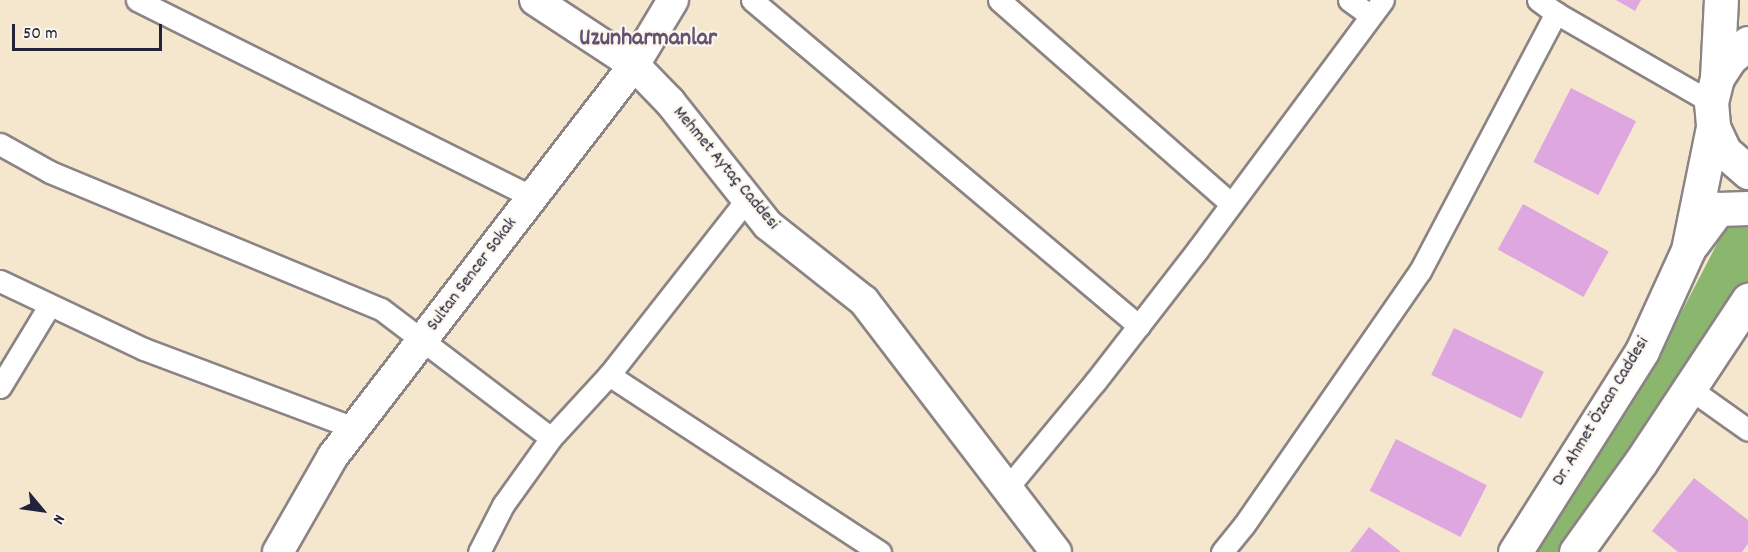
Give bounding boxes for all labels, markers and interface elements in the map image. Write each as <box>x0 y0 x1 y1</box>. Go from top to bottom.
scale bar <box>15 12 165 50</box>
text: 50 m <box>23 22 58 47</box>
district label: Uzunharmanlar <box>579 26 717 54</box>
street label: Mehmet Aytaç Caddesi <box>667 103 783 235</box>
street label: Sultan Sencer Sokak <box>423 214 523 336</box>
street label: Dr. Ahmet Özcan Caddesi <box>1549 334 1655 490</box>
north arrow <box>12 480 72 540</box>
text: N <box>46 510 70 528</box>

